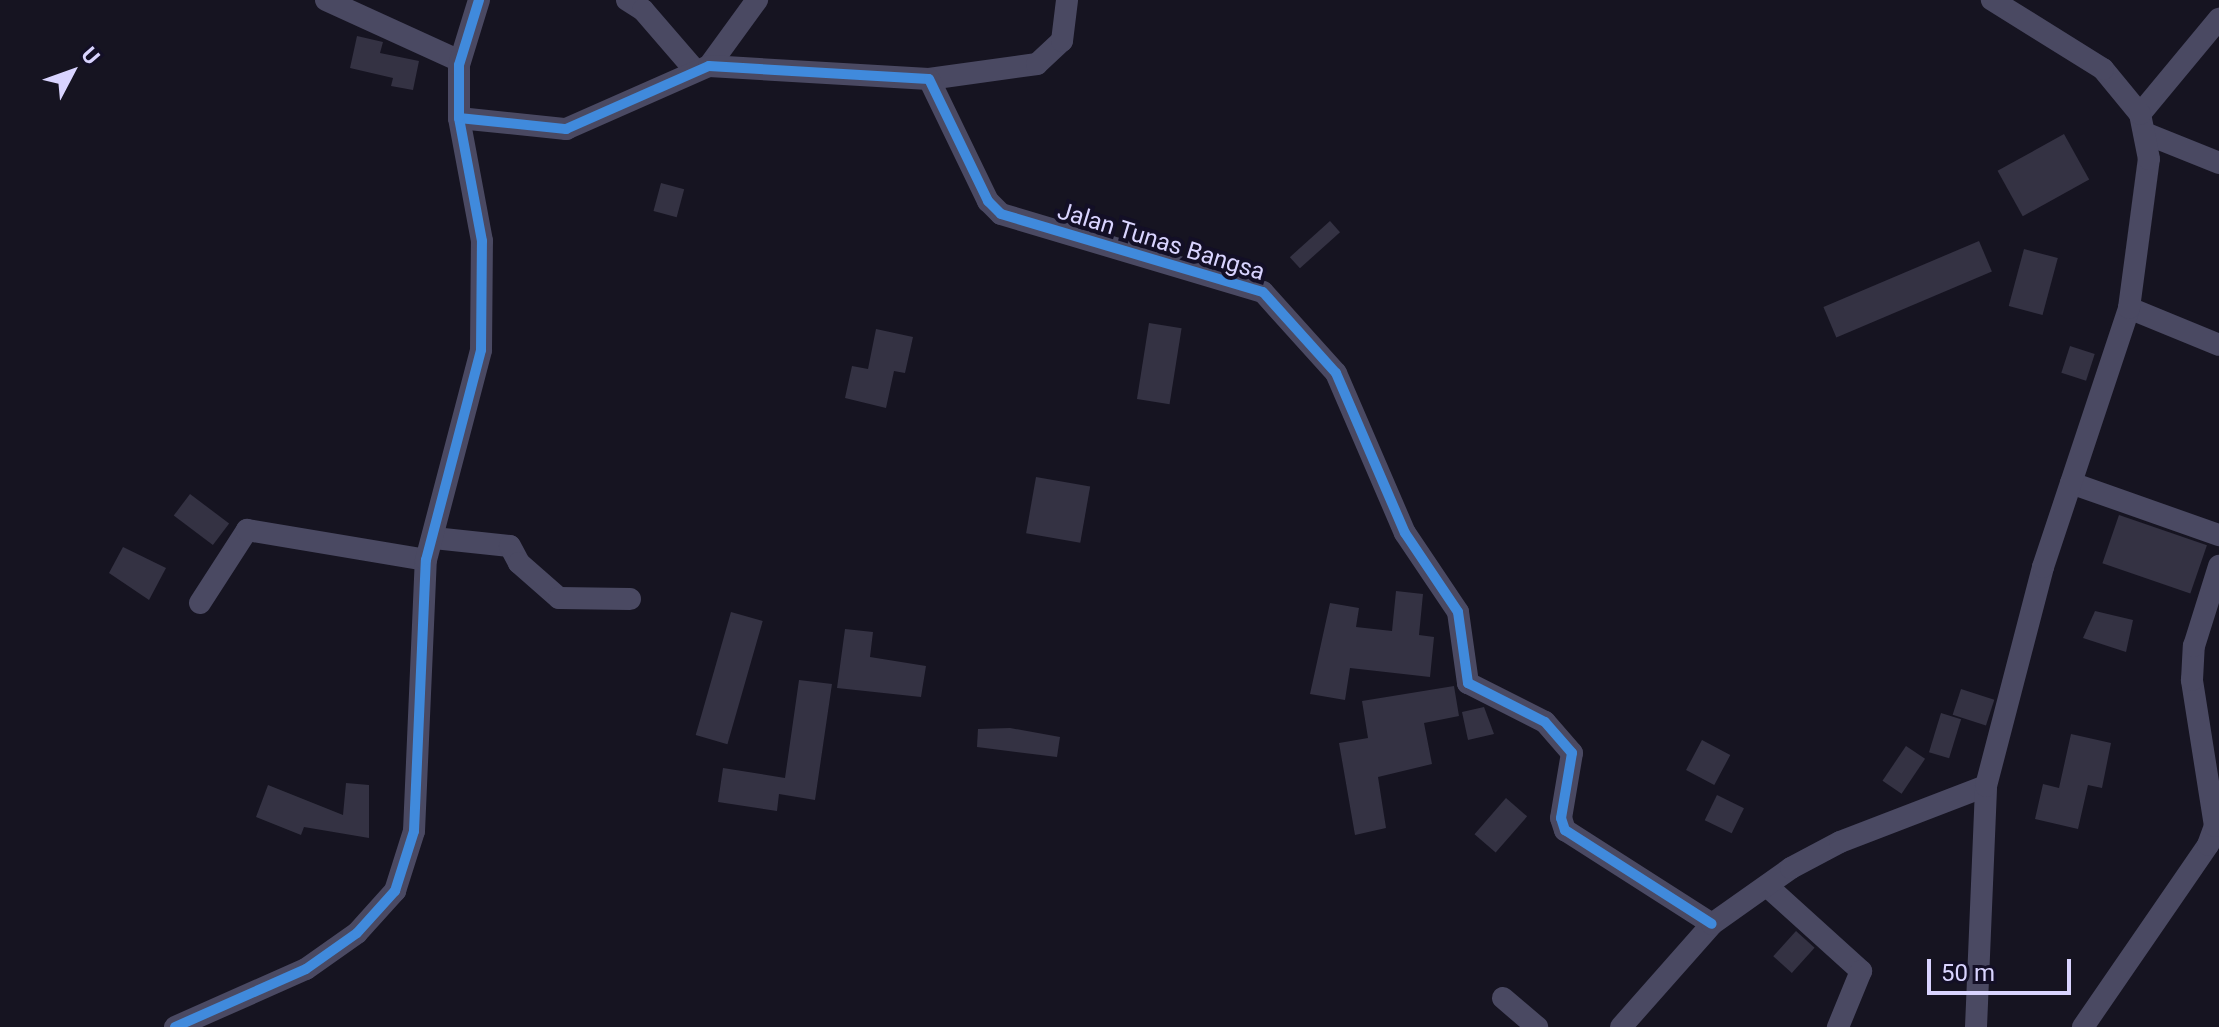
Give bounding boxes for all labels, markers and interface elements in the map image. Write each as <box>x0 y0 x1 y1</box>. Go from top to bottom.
north arrow <box>32 32 112 112</box>
text: U <box>76 42 105 70</box>
street label: Jalan Tunas Bangsa <box>1054 197 1268 287</box>
scale bar <box>1931 943 2075 993</box>
text: 50 m <box>1941 959 1995 987</box>

